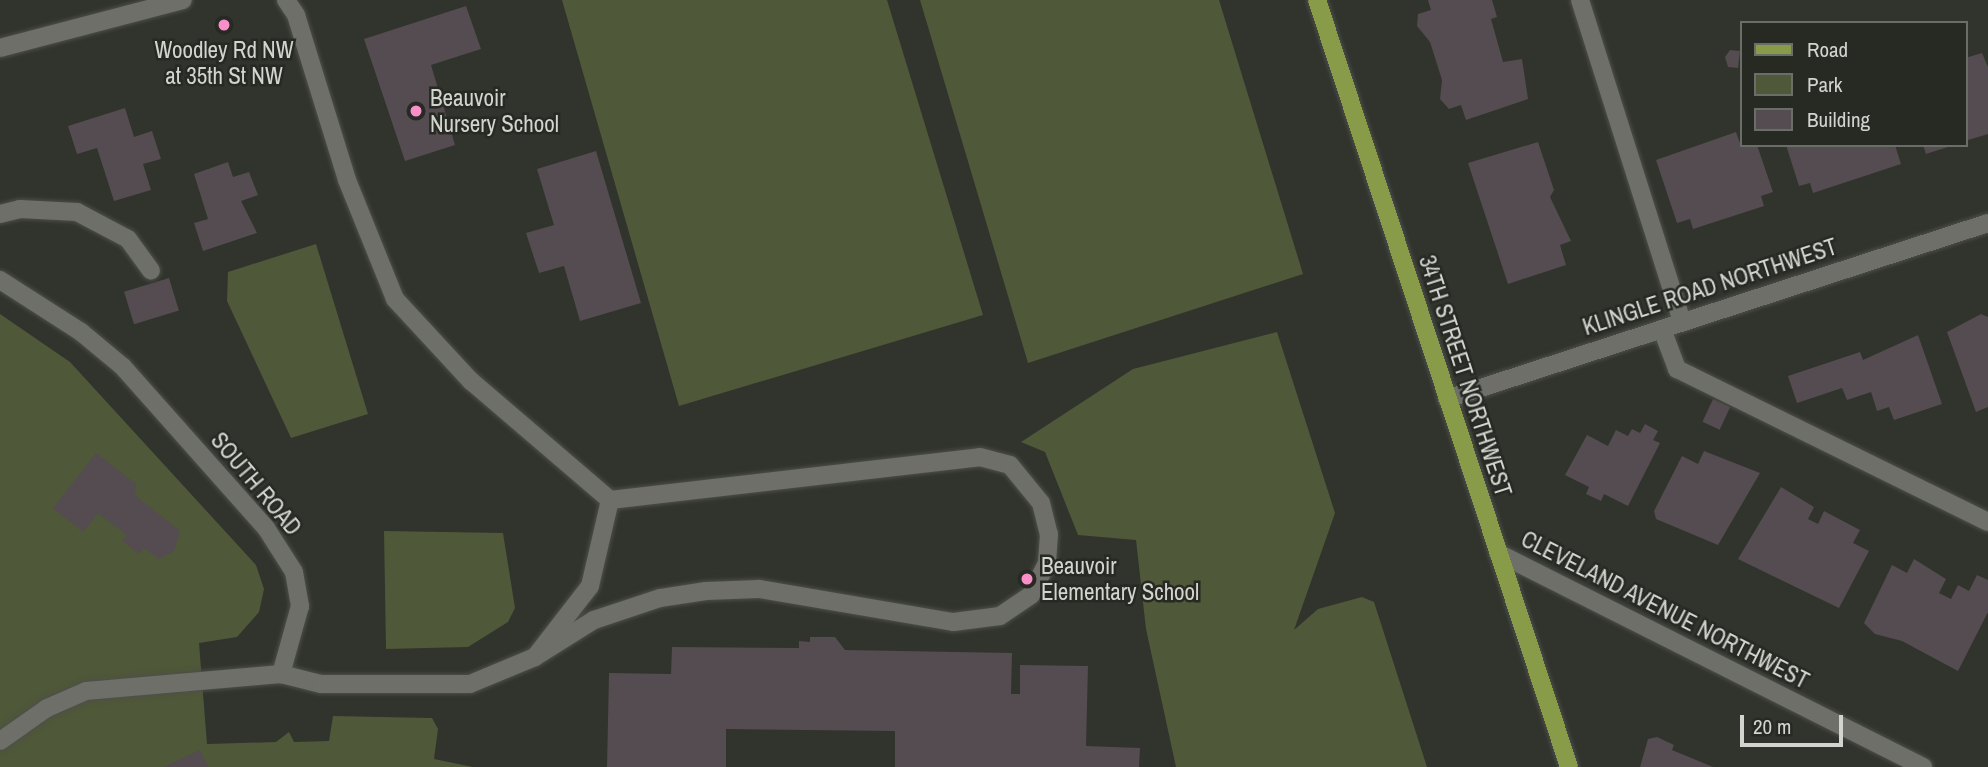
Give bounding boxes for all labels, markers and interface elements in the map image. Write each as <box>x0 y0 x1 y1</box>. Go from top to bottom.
marker: Woodley Rd NW at 35th St NW <box>216 17 232 33</box>
legend <box>1740 21 1967 147</box>
text: Road <box>1807 35 1848 64</box>
place label: Woodley Rd NW at 35th St NW <box>154 36 294 90</box>
text: Park <box>1807 70 1842 99</box>
place label: Beauvoir Nursery School <box>430 84 559 138</box>
marker: Beauvoir Nursery School <box>408 103 424 119</box>
text: Building <box>1807 105 1870 134</box>
street label: KLINGLE ROAD NORTHWEST <box>1579 233 1841 341</box>
street label: 34TH STREET NORTHWEST <box>1413 252 1517 500</box>
street label: SOUTH ROAD <box>205 427 307 541</box>
street label: CLEVELAND AVENUE NORTHWEST <box>1516 525 1814 695</box>
place label: Beauvoir Elementary School <box>1041 552 1199 606</box>
marker: Beauvoir Elementary School <box>1019 571 1035 587</box>
scale bar <box>1743 700 1846 744</box>
text: 20 m <box>1753 712 1791 741</box>

